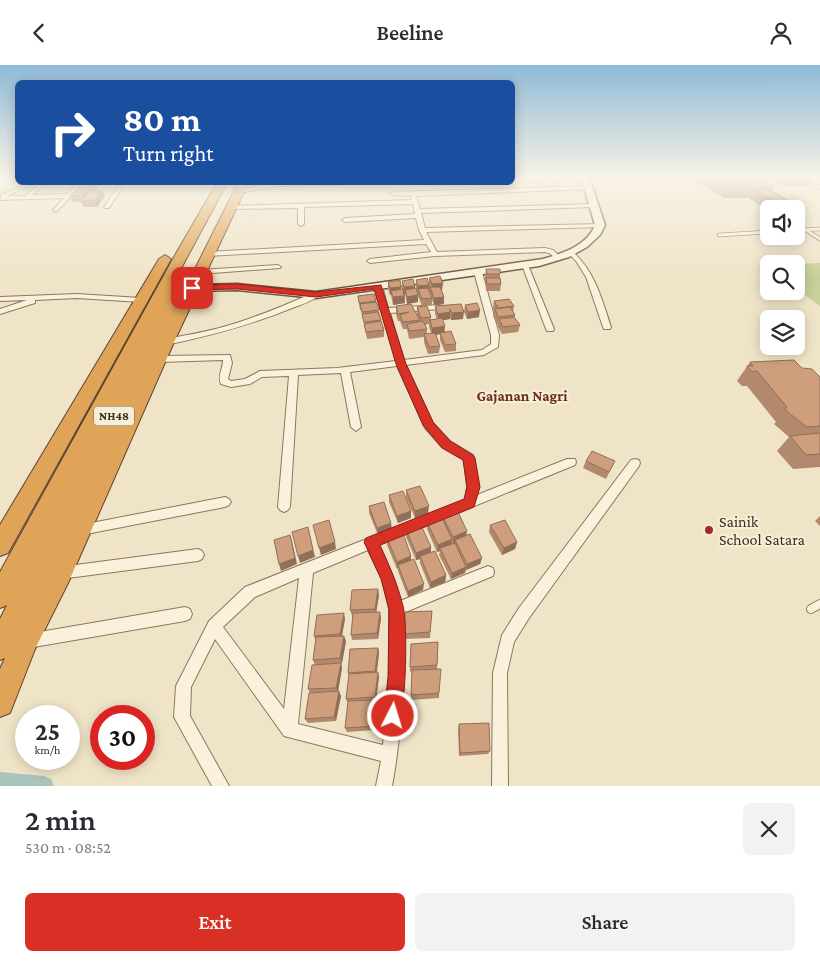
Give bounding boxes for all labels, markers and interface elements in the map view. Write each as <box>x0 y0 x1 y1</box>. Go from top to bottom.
icon: back <box>25 19 53 47</box>
icon: person <box>767 19 795 47</box>
text: Beeline <box>376 20 444 45</box>
icon: right <box>40 100 105 165</box>
text: 80 m <box>123 100 201 139</box>
text: Turn right <box>123 141 214 166</box>
map controls <box>760 200 805 355</box>
button: sound <box>760 200 805 245</box>
button: search <box>760 255 805 300</box>
pin <box>171 267 213 309</box>
icon: arrive <box>178 274 206 302</box>
button: layers <box>760 310 805 355</box>
district label: Gajanan Nagri <box>476 388 568 405</box>
road number: NH48 <box>94 407 134 426</box>
place label: Sainik School Satara <box>719 513 806 548</box>
marker: Sainik School Satara <box>703 524 715 536</box>
position arrow <box>366 689 418 741</box>
speed limit sign: 30 <box>90 705 155 770</box>
text: 25 <box>35 718 60 745</box>
text: km/h <box>35 743 60 757</box>
text: 2 min <box>25 803 96 836</box>
button: close <box>743 803 795 855</box>
text: 530 m · 08:52 <box>25 839 111 856</box>
button: Exit <box>25 893 405 951</box>
button: Share <box>415 893 795 951</box>

